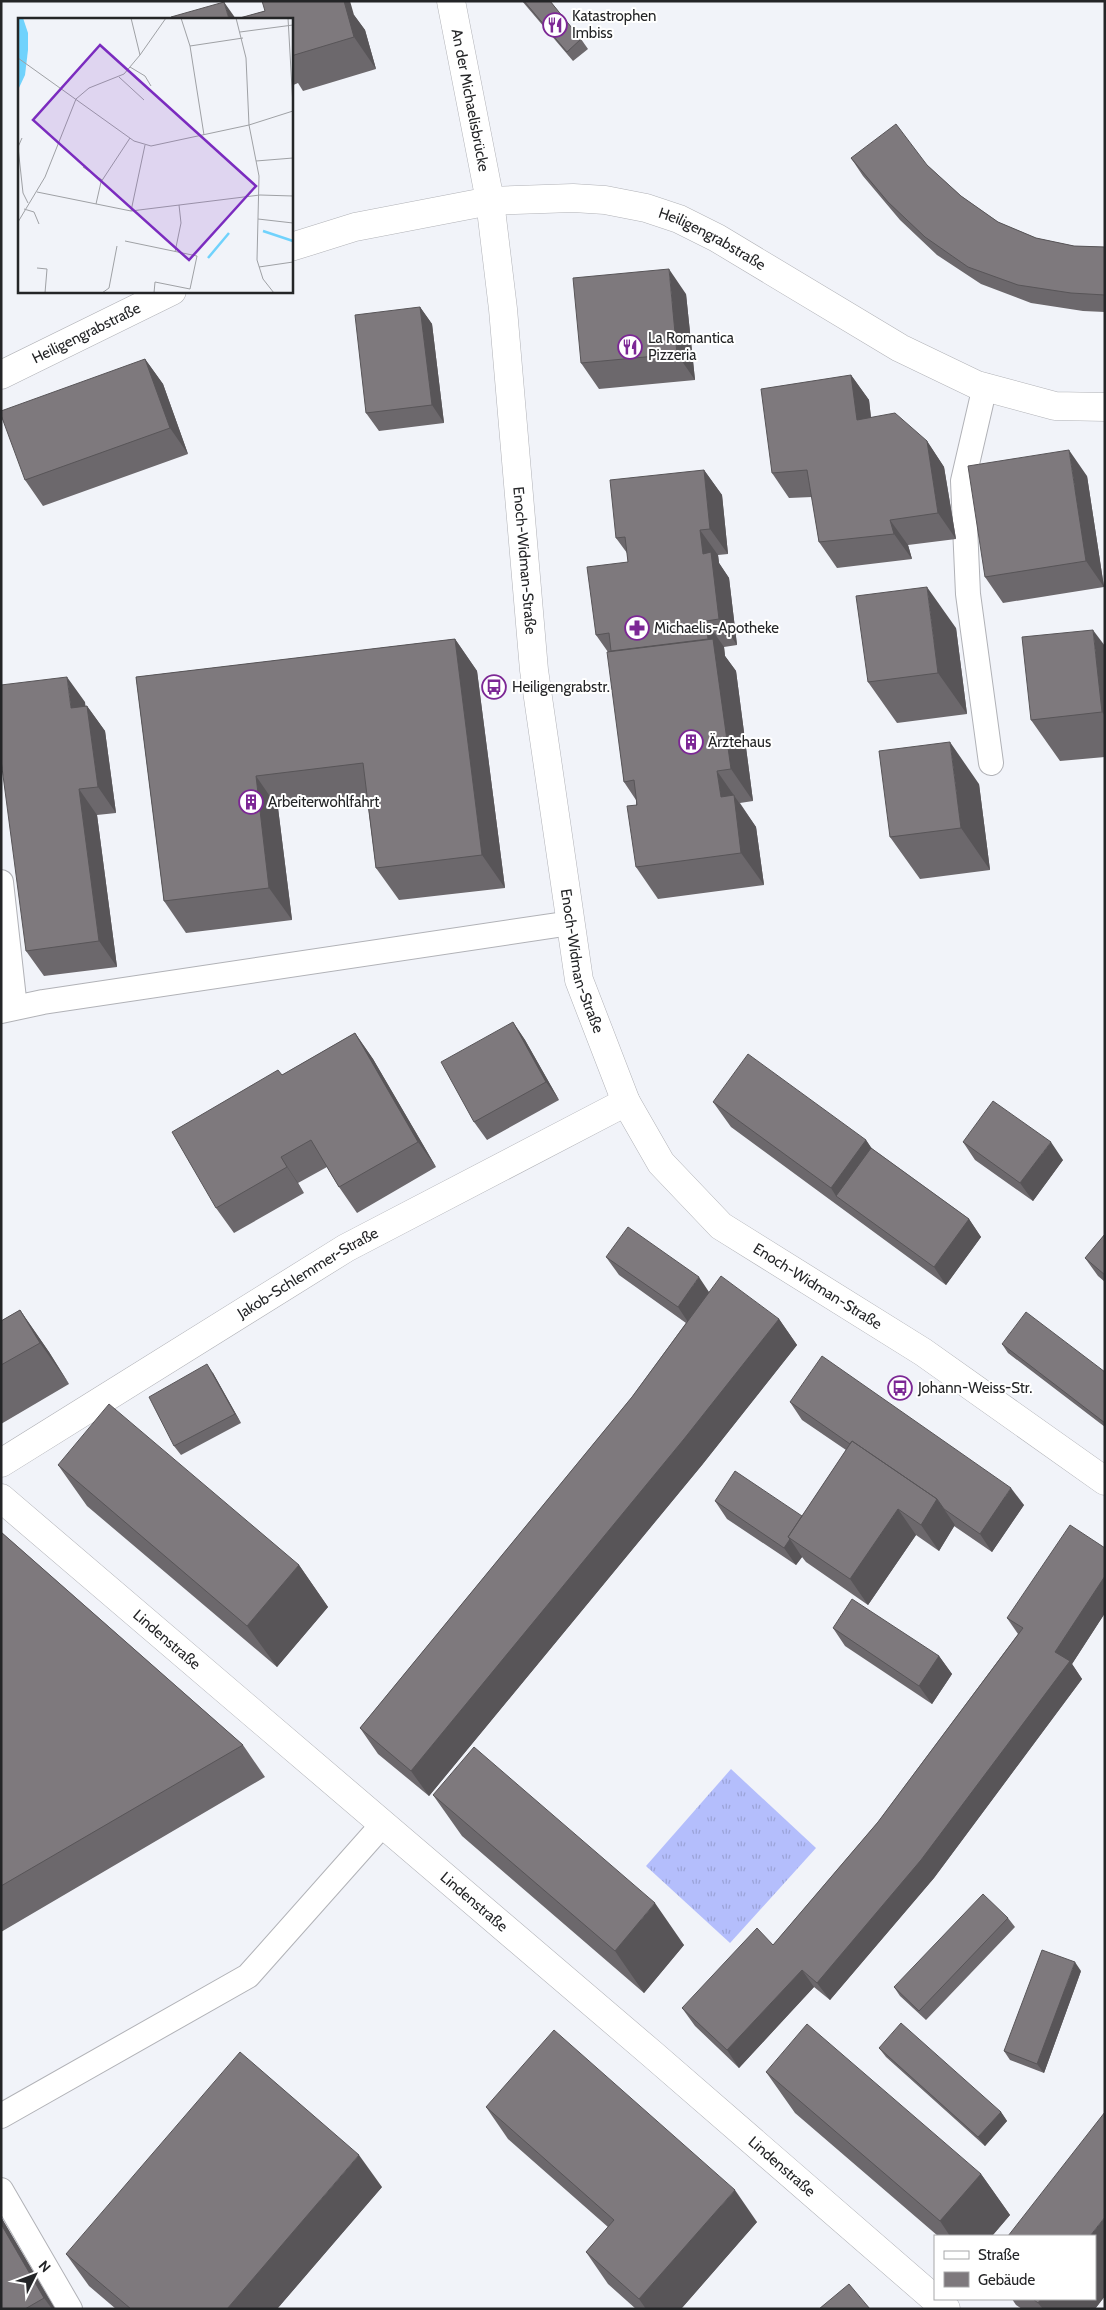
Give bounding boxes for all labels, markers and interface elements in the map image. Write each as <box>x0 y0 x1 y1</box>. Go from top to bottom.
place label: Katastrophen Imbiss <box>572 7 656 42</box>
restaurant icon: Katastrophen Imbiss <box>542 12 568 38</box>
inset map <box>18 18 292 292</box>
street label: An der Michaelisbrücke <box>448 27 493 173</box>
street label: Heiligengrabstraße <box>656 204 769 274</box>
street label: Heiligengrabstraße <box>29 299 144 367</box>
place label: La Romantica Pizzeria <box>648 329 735 364</box>
restaurant icon: La Romantica Pizzeria <box>617 334 643 360</box>
street label: Enoch-Widman-Straße <box>509 486 540 635</box>
pharmacy icon: Michaelis-Apotheke <box>624 615 650 641</box>
place label: Michaelis-Apotheke <box>654 619 779 637</box>
bus stop icon: Heiligengrabstr. <box>481 674 507 700</box>
place label: Heiligengrabstr. <box>512 678 610 696</box>
building icon: Ärztehaus <box>678 729 704 755</box>
place label: Ärztehaus <box>708 733 771 751</box>
building icon: Arbeiterwohlfahrt <box>238 789 264 815</box>
place label: Arbeiterwohlfahrt <box>268 793 379 811</box>
street label: Enoch-Widman-Straße <box>557 887 608 1036</box>
street label: Jakob-Schlemmer-Straße <box>233 1224 382 1323</box>
street label: Enoch-Widman-Straße <box>750 1239 886 1333</box>
bus stop icon: Johann-Weiss-Str. <box>887 1375 913 1401</box>
place label: Johann-Weiss-Str. <box>917 1379 1032 1397</box>
street label: Lindenstraße <box>129 1606 204 1674</box>
street label: Lindenstraße <box>437 1868 512 1936</box>
street label: Lindenstraße <box>745 2133 819 2201</box>
legend <box>934 2235 1096 2300</box>
text: Straße <box>978 2246 1020 2264</box>
north arrow <box>10 2250 60 2300</box>
text: N <box>35 2257 55 2276</box>
text: Gebäude <box>978 2271 1035 2289</box>

